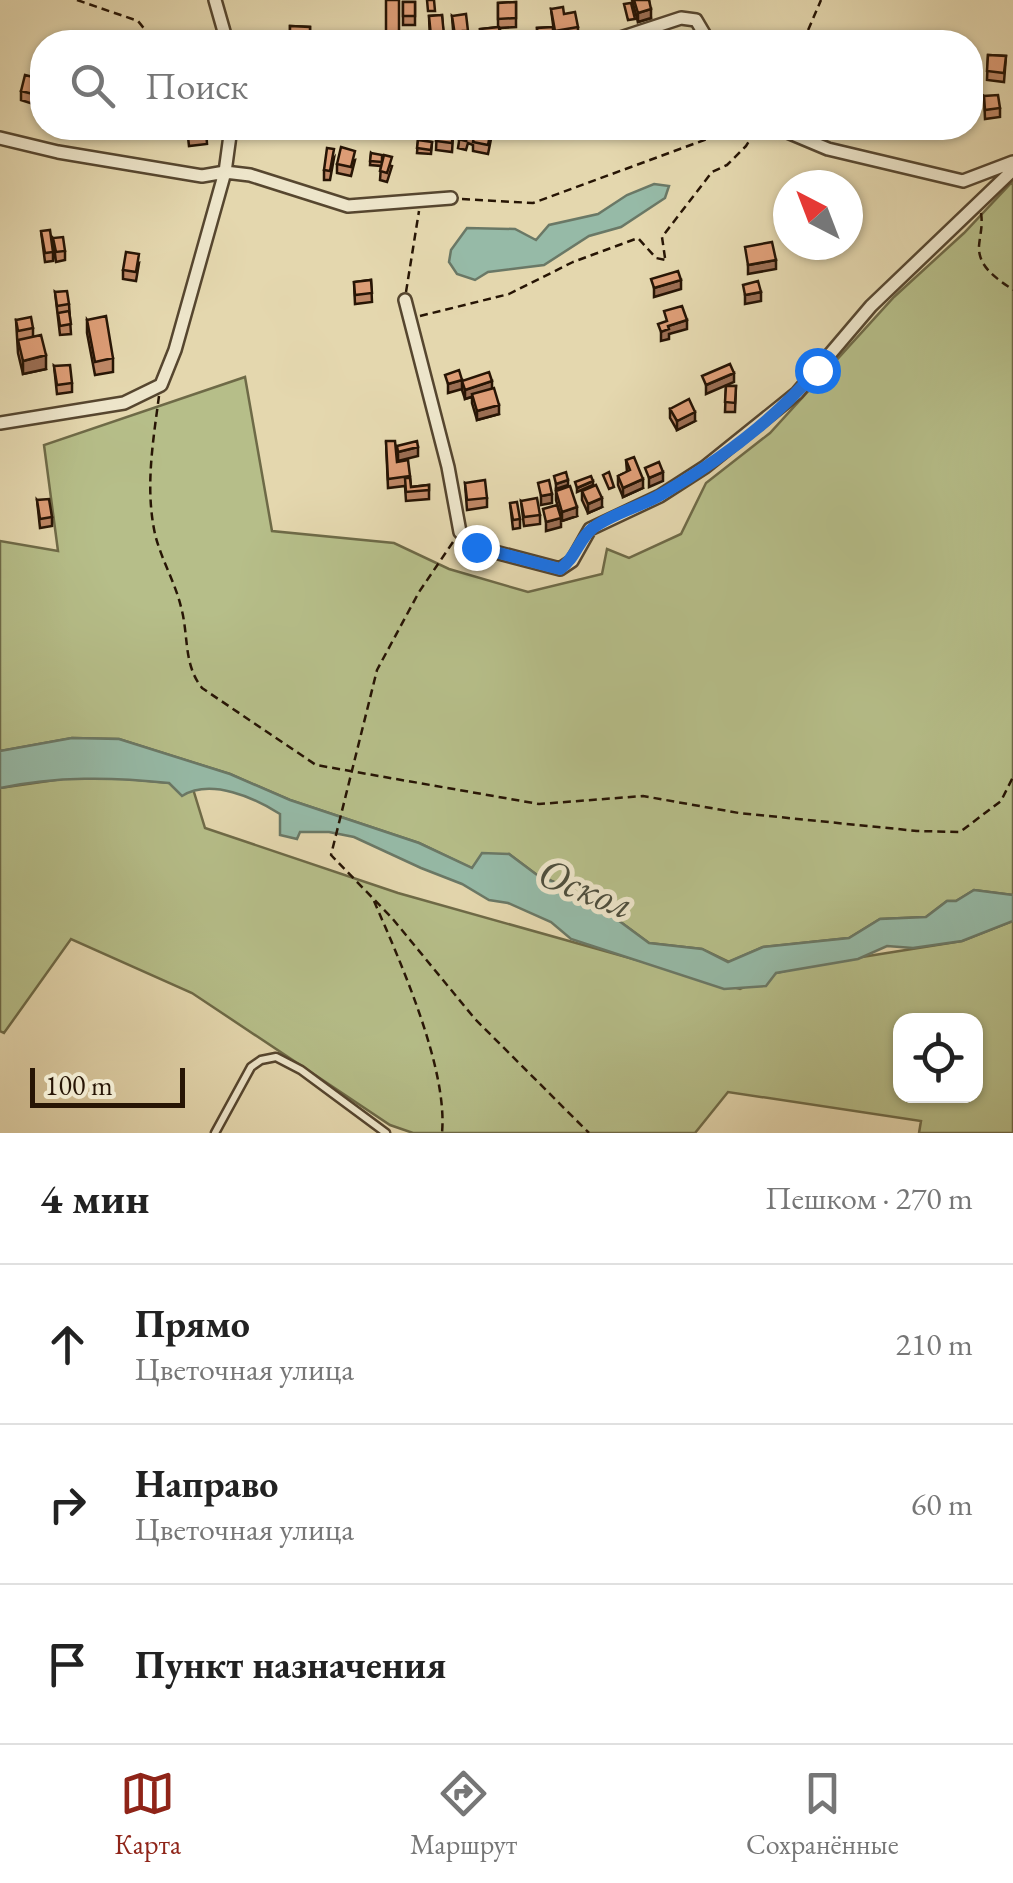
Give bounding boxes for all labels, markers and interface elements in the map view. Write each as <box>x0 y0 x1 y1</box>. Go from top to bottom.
search box <box>30 30 983 140</box>
icon: search <box>65 58 120 113</box>
text: Поиск <box>145 61 248 110</box>
north arrow <box>773 170 863 260</box>
route start <box>795 348 841 394</box>
route end <box>454 525 500 571</box>
water label: Оскол <box>530 844 642 932</box>
map controls <box>893 1013 983 1103</box>
button: locate <box>893 1013 983 1103</box>
scale bar <box>30 1063 185 1108</box>
text: 100 m <box>45 1067 113 1103</box>
text: 4 мин <box>40 1171 149 1226</box>
text: Пешком · 270 m <box>765 1177 973 1219</box>
text: Прямо <box>135 1299 250 1348</box>
icon: ahead <box>40 1317 95 1372</box>
text: 210 m <box>896 1323 973 1365</box>
text: Цветочная улица <box>135 1348 354 1390</box>
text: Направо <box>135 1459 278 1508</box>
icon: right <box>40 1477 95 1532</box>
text: 60 m <box>911 1483 973 1525</box>
text: Цветочная улица <box>135 1508 354 1550</box>
icon: arrive <box>40 1637 95 1692</box>
text: Пункт назначения <box>135 1640 446 1689</box>
tab: Карта <box>114 1766 181 1862</box>
tab: Маршрут <box>410 1766 517 1862</box>
tab: Сохранённые <box>746 1766 899 1862</box>

